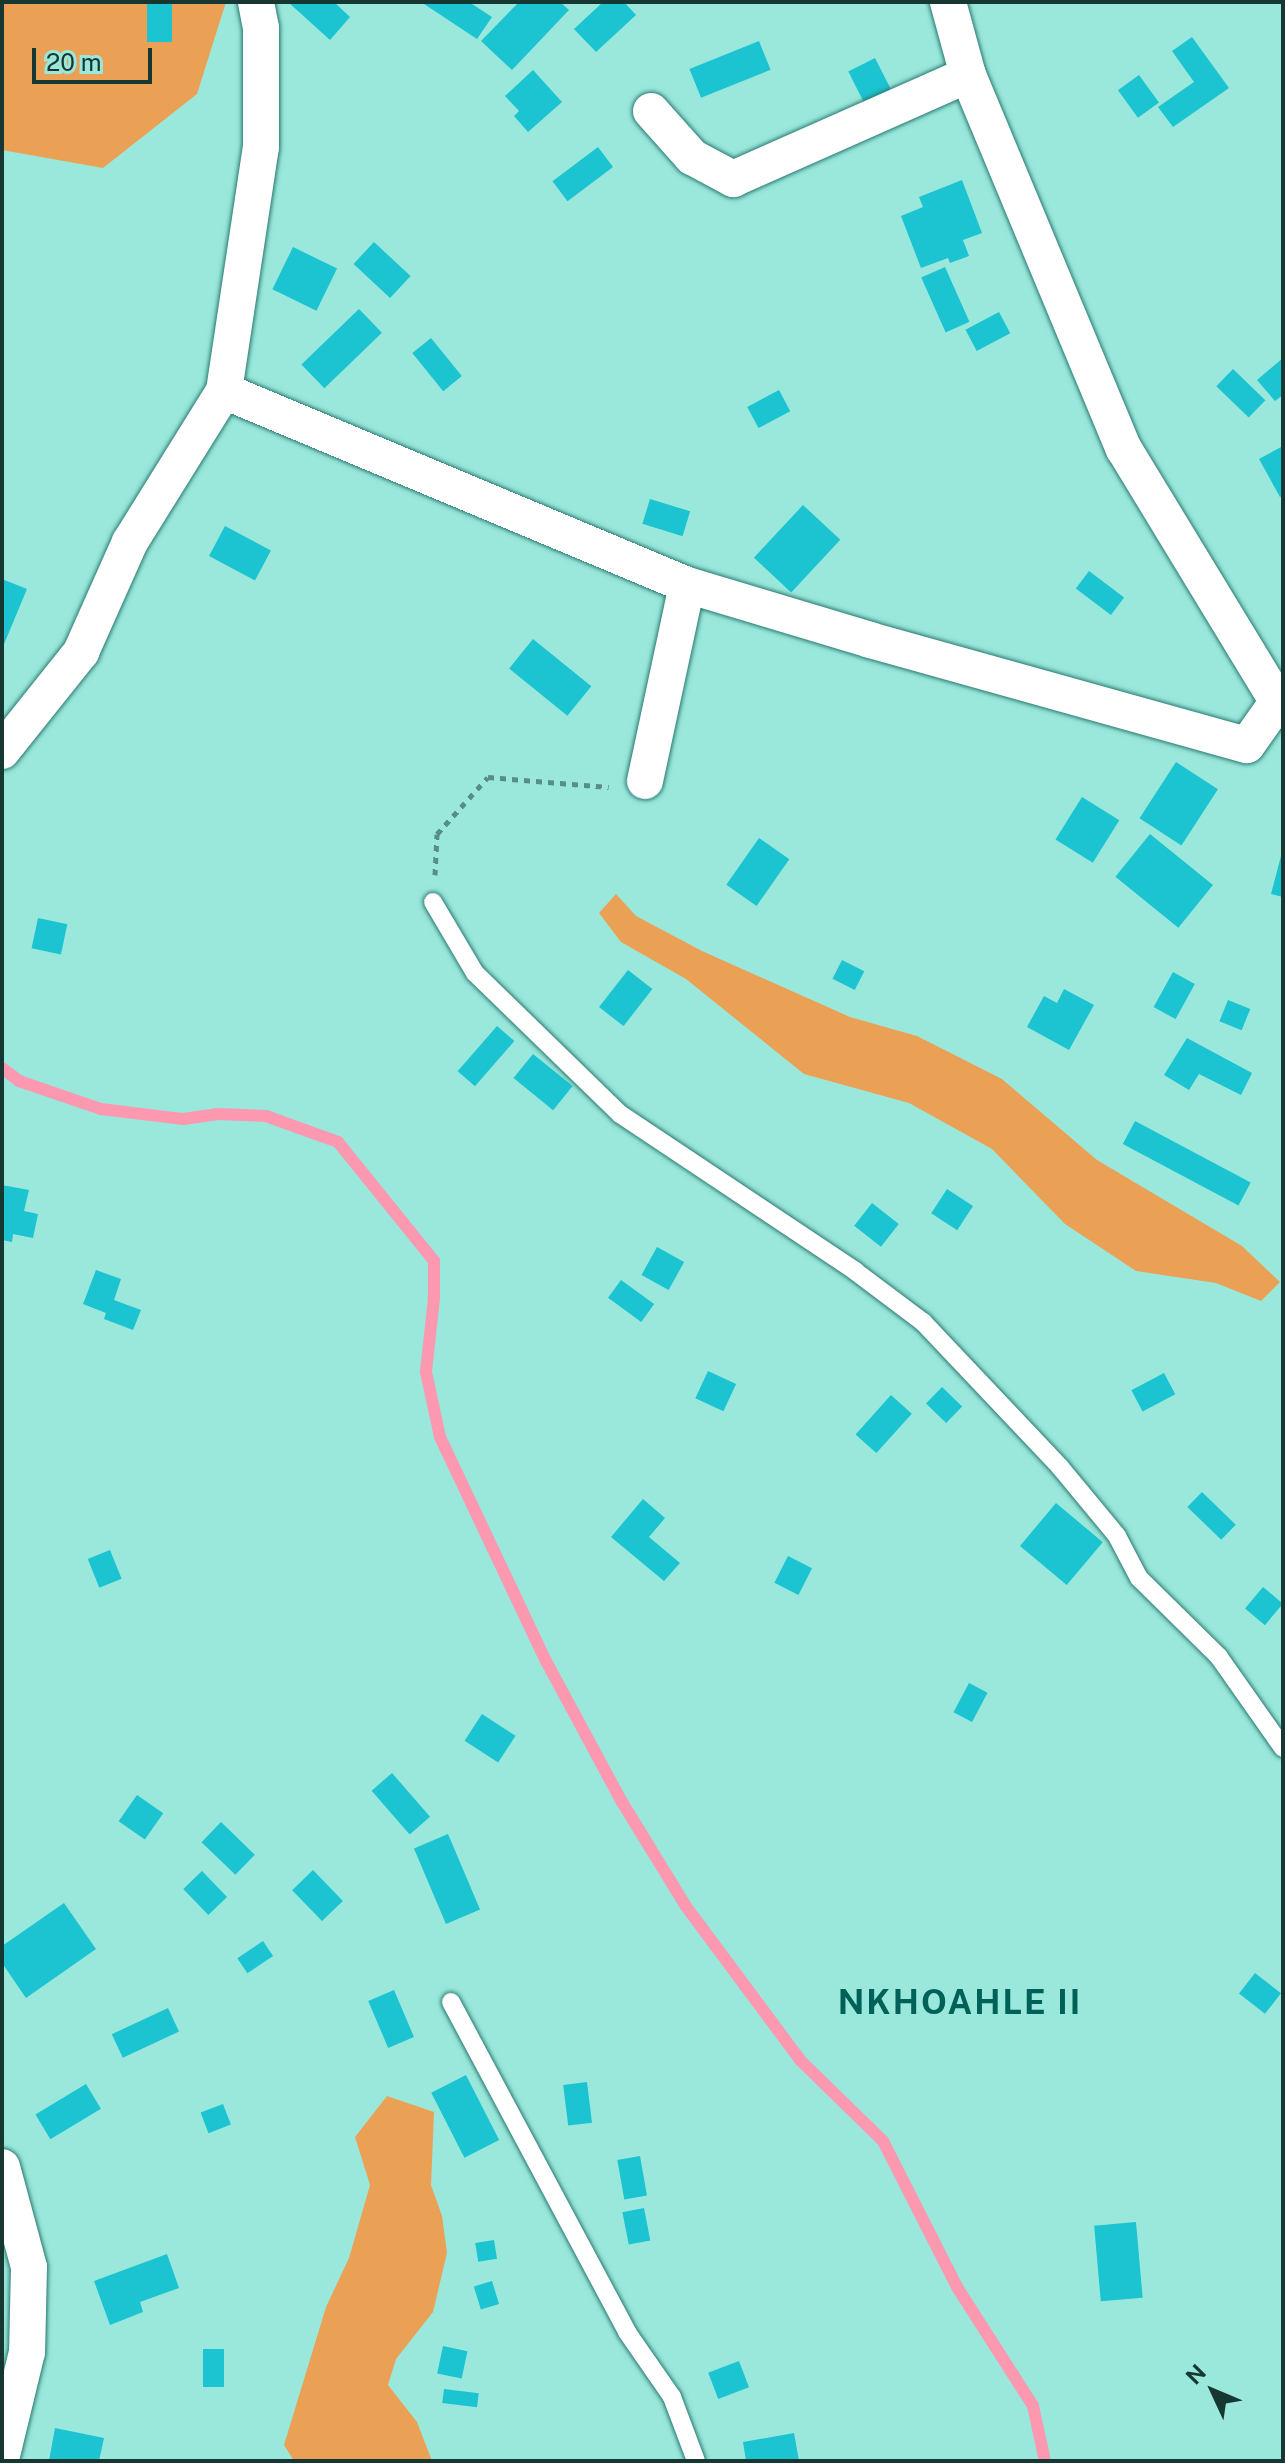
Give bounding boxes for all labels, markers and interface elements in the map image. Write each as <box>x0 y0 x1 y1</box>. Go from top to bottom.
scale bar <box>36 32 156 82</box>
text: 20 m <box>46 48 102 76</box>
district label: NKHOAHLE II <box>838 1983 1082 2023</box>
north arrow <box>1173 2351 1253 2431</box>
text: N <box>1180 2359 1211 2390</box>

